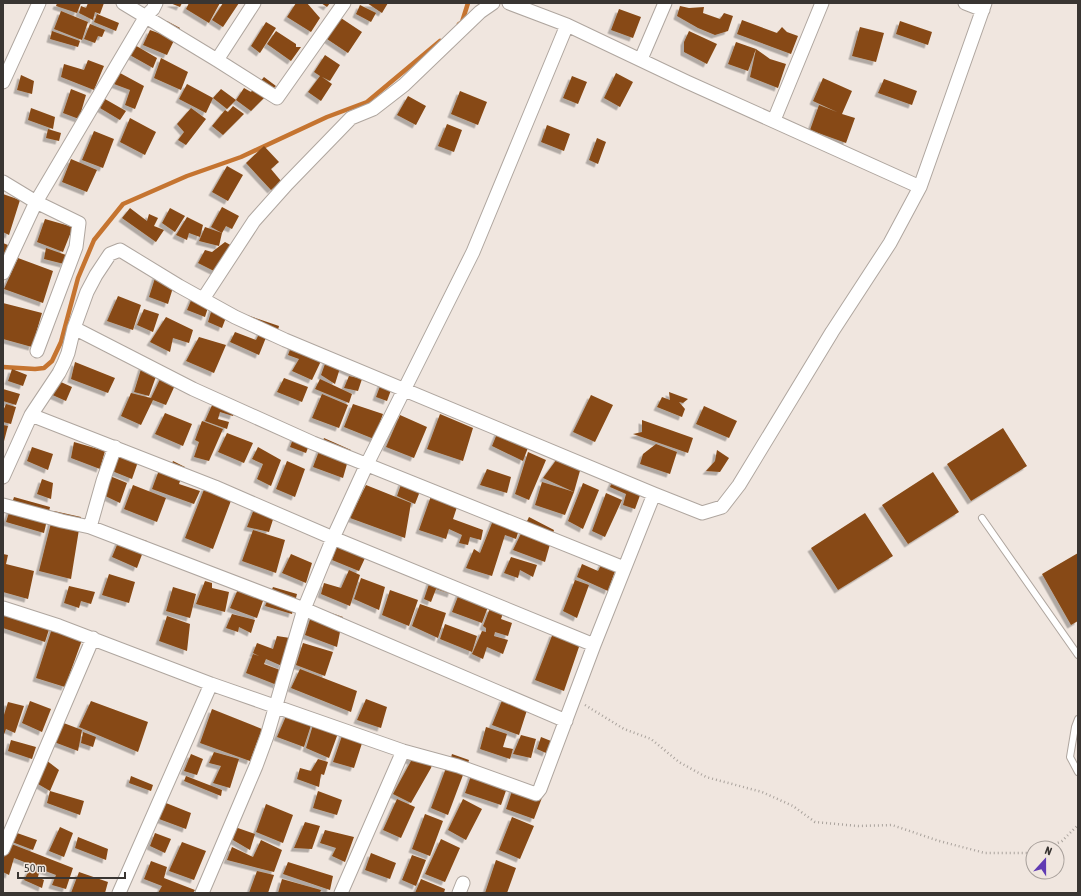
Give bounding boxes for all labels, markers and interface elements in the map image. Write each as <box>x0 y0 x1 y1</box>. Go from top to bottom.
north arrow <box>1025 840 1065 880</box>
text: N <box>1043 844 1054 857</box>
scale bar <box>18 854 125 880</box>
text: 50 m <box>24 861 46 875</box>

